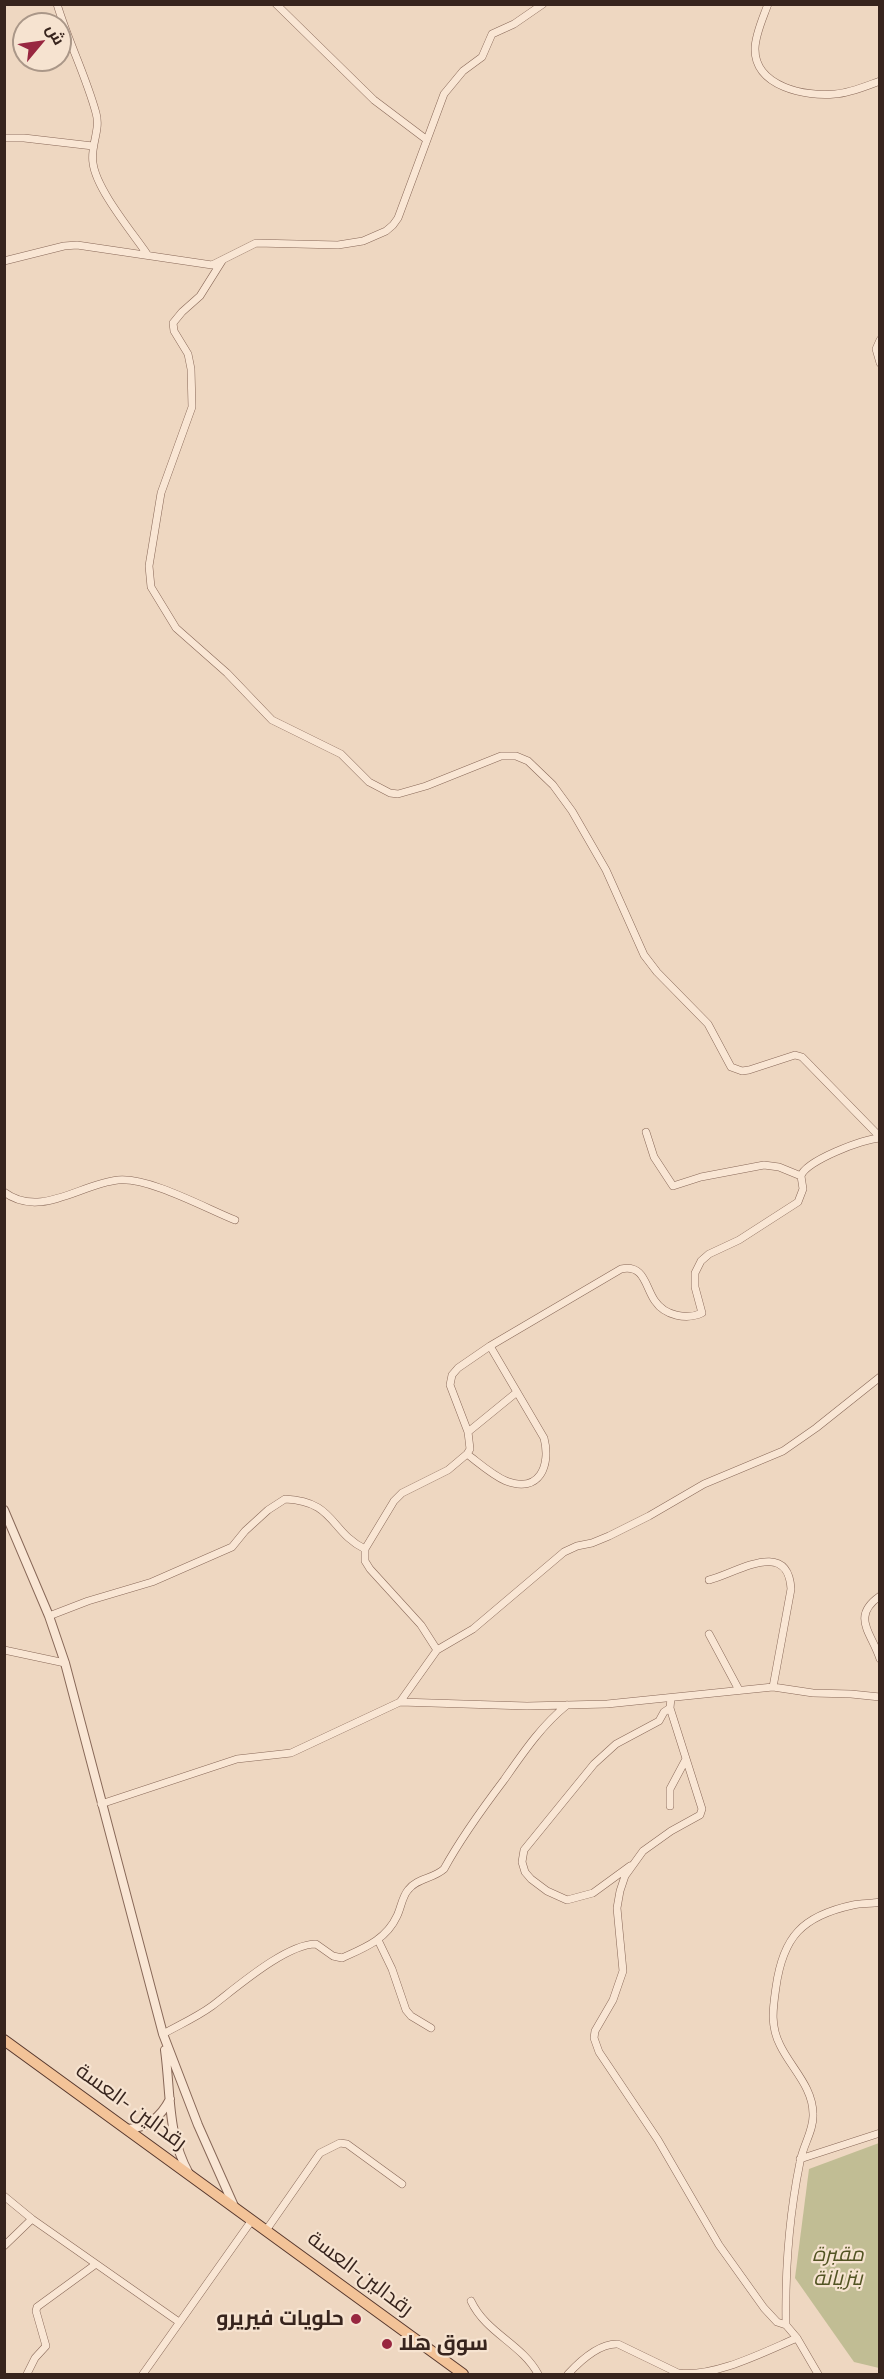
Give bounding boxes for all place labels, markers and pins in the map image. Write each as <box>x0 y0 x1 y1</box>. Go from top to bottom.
place label: حلويات فيريرو <box>216 2306 344 2332</box>
marker: حلويات فيريرو <box>349 2312 363 2326</box>
place label: سوق هلا <box>399 2331 488 2357</box>
marker: سوق هلا <box>380 2337 394 2351</box>

